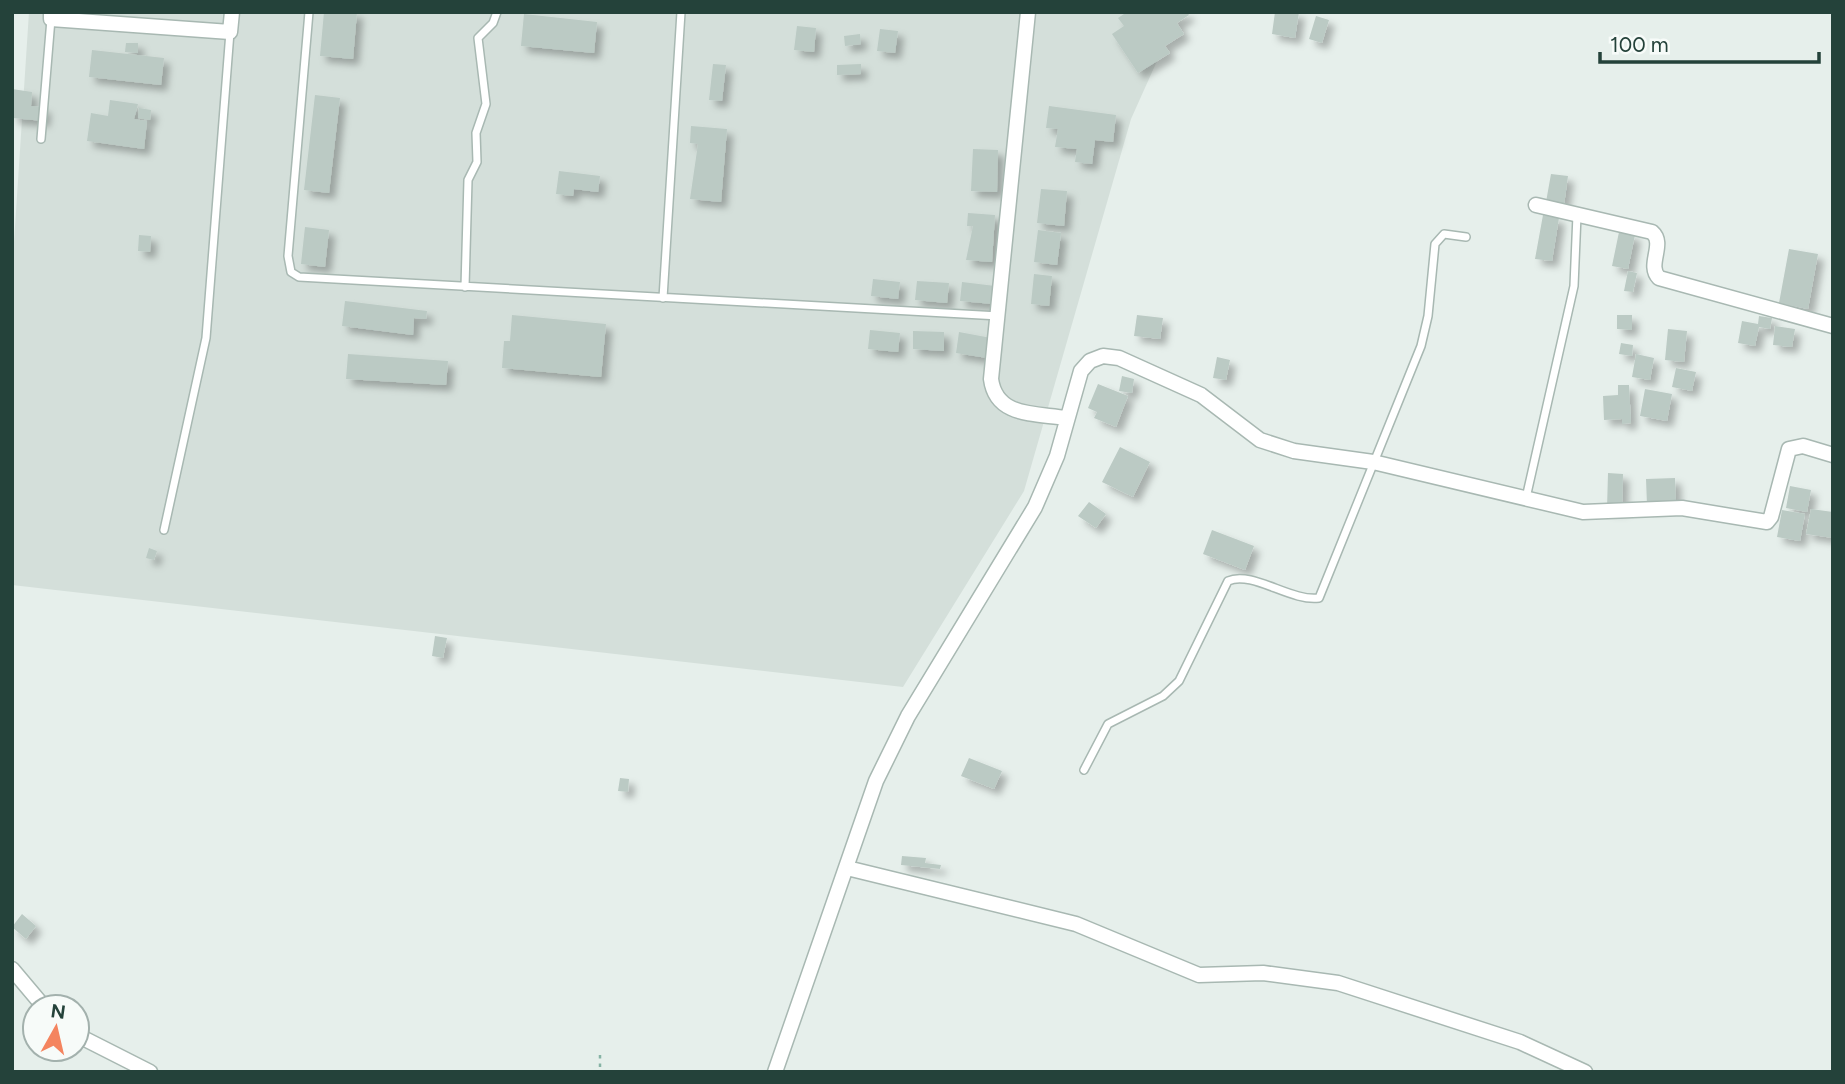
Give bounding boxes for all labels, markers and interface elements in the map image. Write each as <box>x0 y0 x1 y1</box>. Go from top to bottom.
scale bar <box>1600 21 1819 65</box>
text: 100 m <box>1610 32 1669 57</box>
north arrow <box>21 993 91 1063</box>
text: N <box>49 999 67 1024</box>

